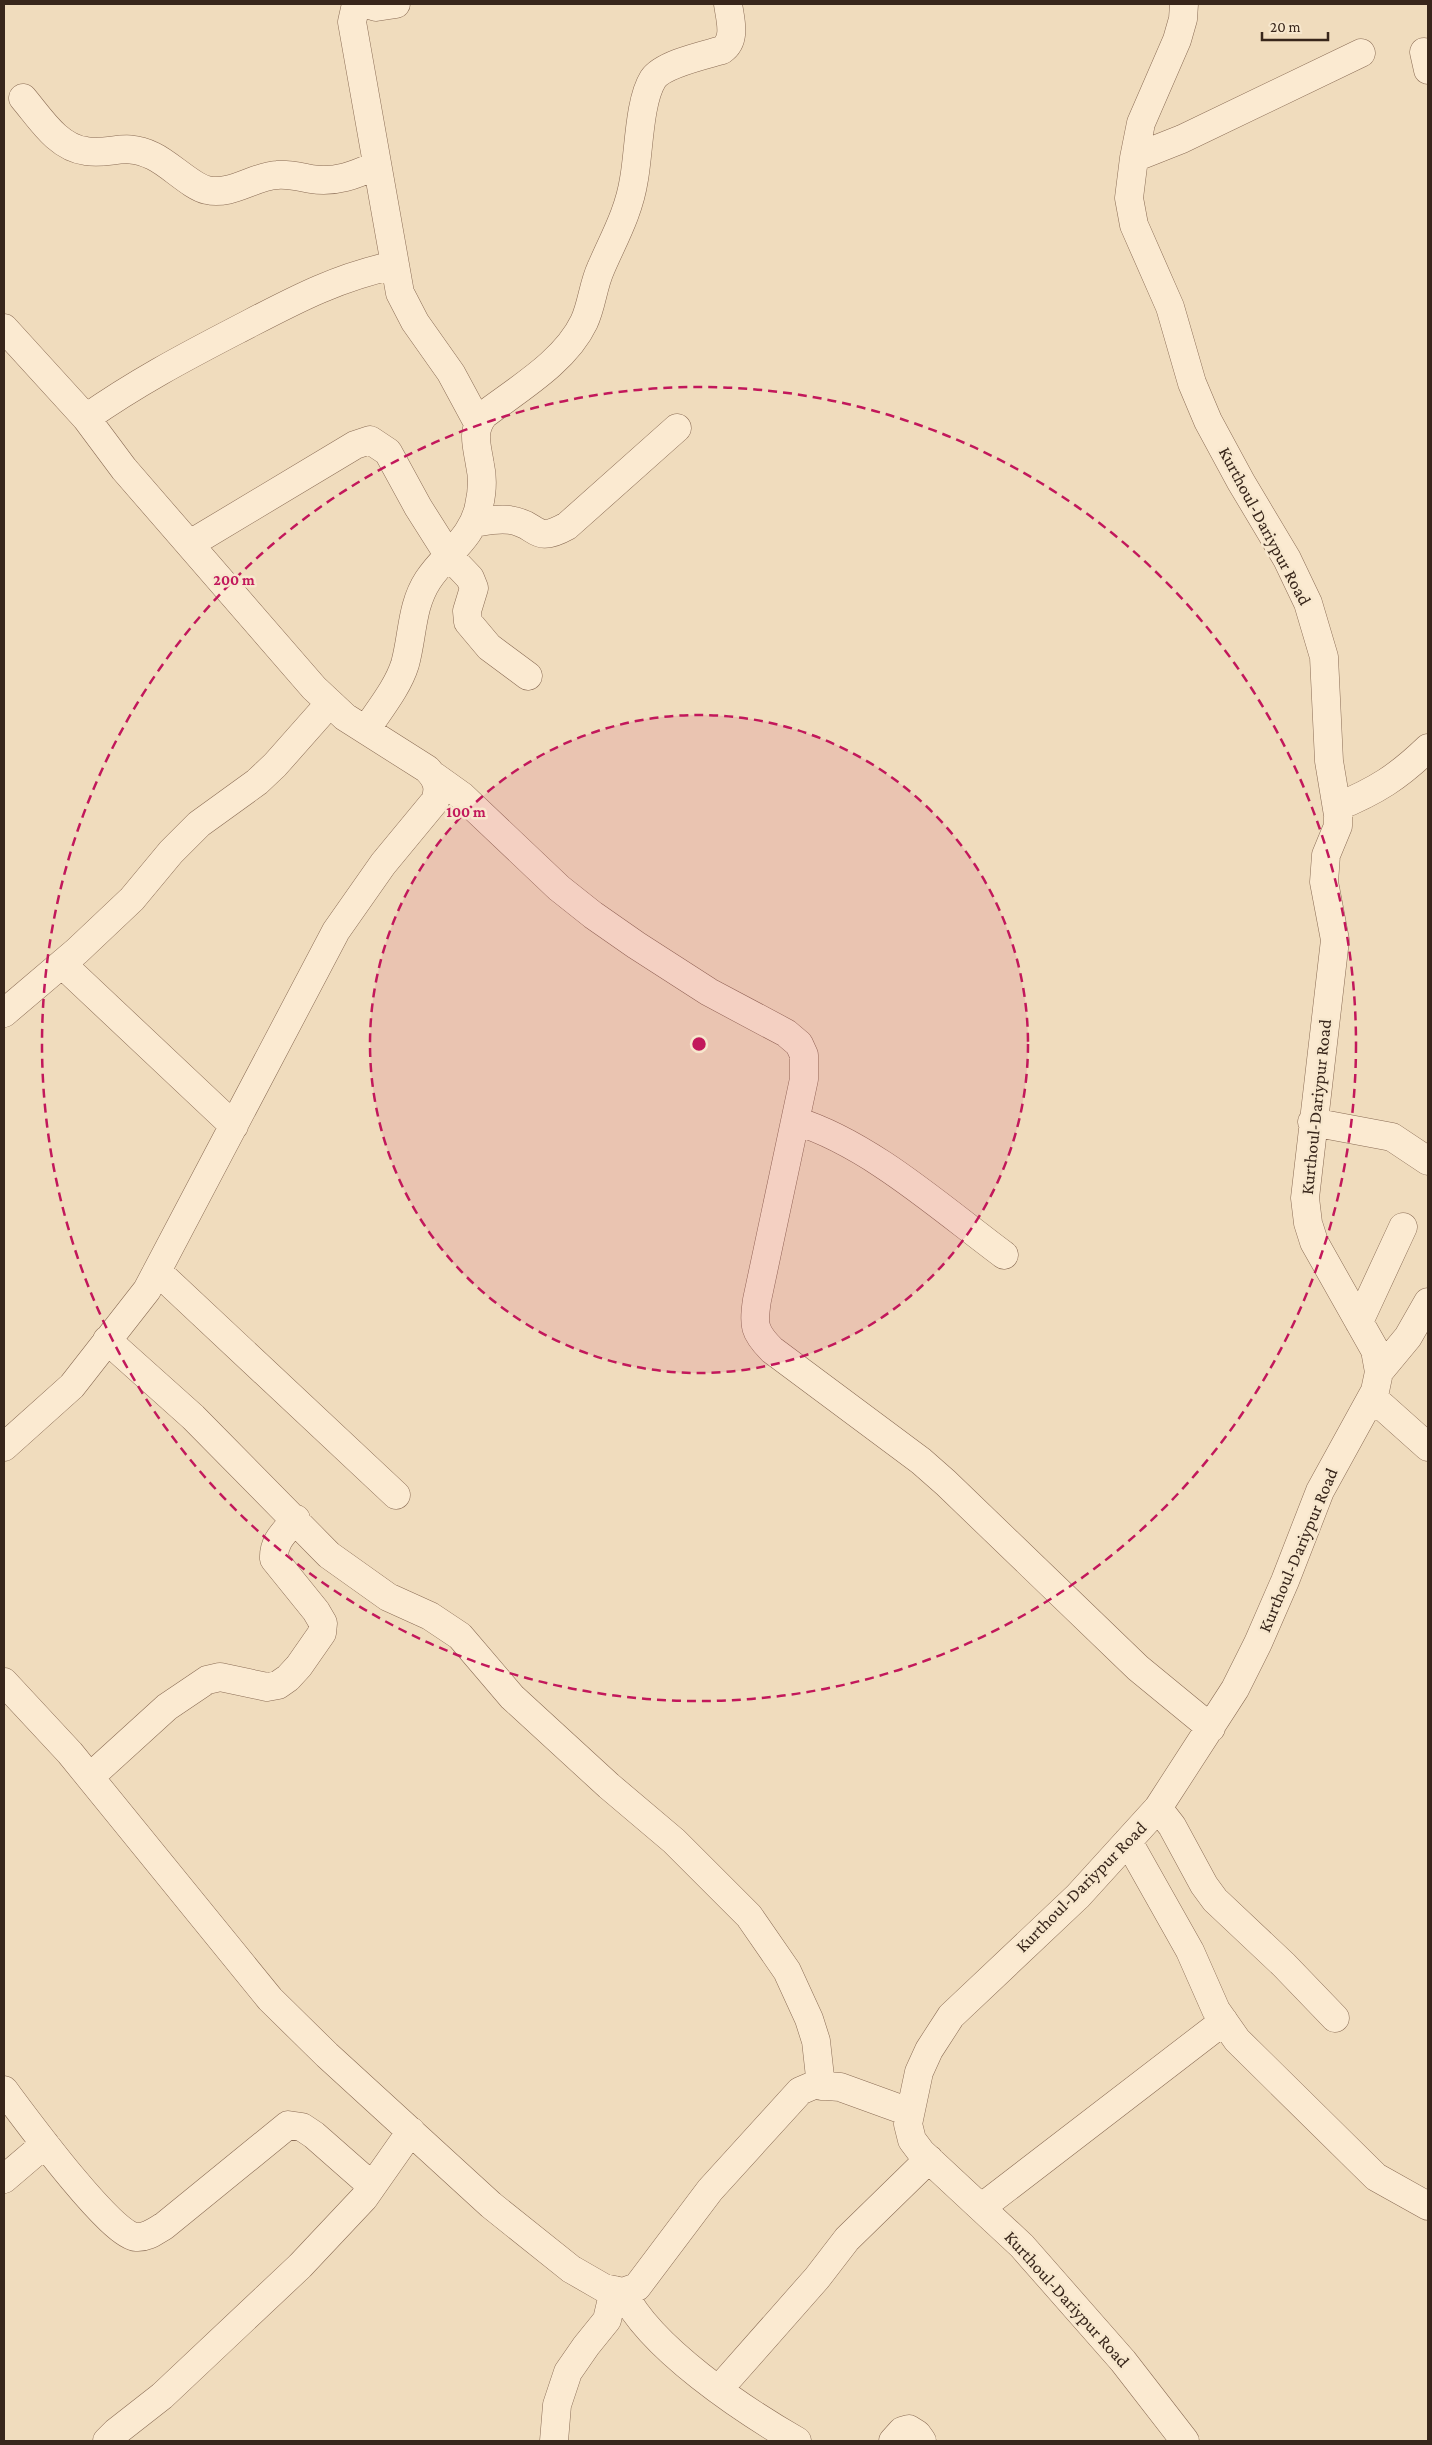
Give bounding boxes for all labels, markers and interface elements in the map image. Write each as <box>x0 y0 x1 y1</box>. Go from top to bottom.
scale bar <box>1262 10 1328 42</box>
text: 20 m <box>1270 19 1301 35</box>
street label: Kurthoul-Dariypur Road <box>1215 443 1315 609</box>
text: 200 m <box>213 572 255 588</box>
text: 100 m <box>446 804 486 820</box>
street label: Kurthoul-Dariypur Road <box>1297 1018 1335 1196</box>
centre of rings <box>690 1035 708 1053</box>
street label: Kurthoul-Dariypur Road <box>1254 1464 1342 1635</box>
street label: Kurthoul-Dariypur Road <box>1012 1817 1151 1956</box>
street label: Kurthoul-Dariypur Road <box>1001 2227 1134 2372</box>

